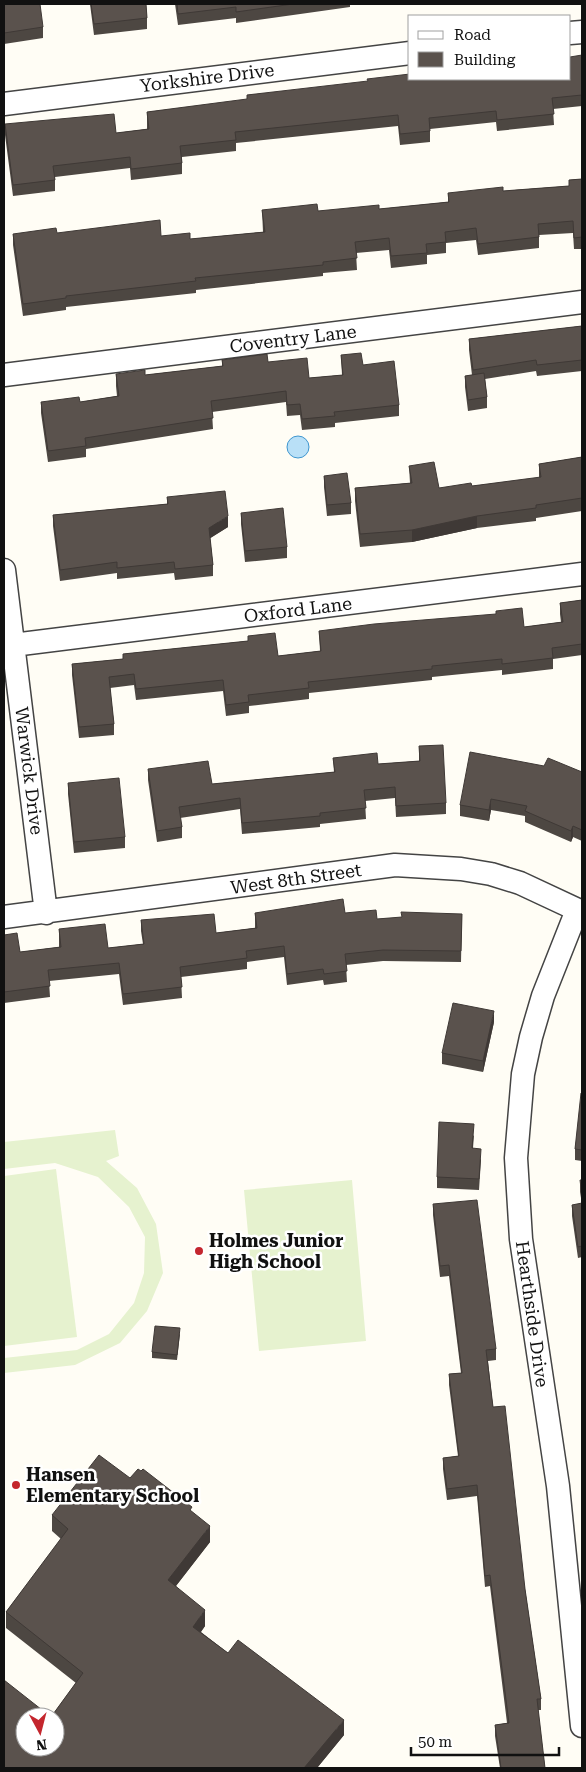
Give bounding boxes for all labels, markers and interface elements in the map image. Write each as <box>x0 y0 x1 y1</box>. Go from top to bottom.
legend <box>408 15 571 80</box>
text: Road <box>454 26 491 44</box>
text: Building <box>454 51 516 69</box>
street label: Yorkshire Drive <box>139 59 275 96</box>
street label: Coventry Lane <box>228 320 358 357</box>
street label: Oxford Lane <box>243 592 353 627</box>
street label: Warwick Drive <box>11 706 48 836</box>
street label: West 8th Street <box>229 859 363 898</box>
place label: Holmes Junior High School <box>209 1230 343 1272</box>
street label: Hearthside Drive <box>512 1239 553 1389</box>
marker: Holmes Junior High School <box>193 1245 205 1257</box>
place label: Hansen Elementary School <box>26 1464 199 1506</box>
marker: Hansen Elementary School <box>10 1479 22 1491</box>
north arrow <box>15 1707 65 1757</box>
scale bar <box>411 1724 558 1756</box>
text: 50 m <box>418 1733 453 1751</box>
text: N <box>35 1736 48 1754</box>

